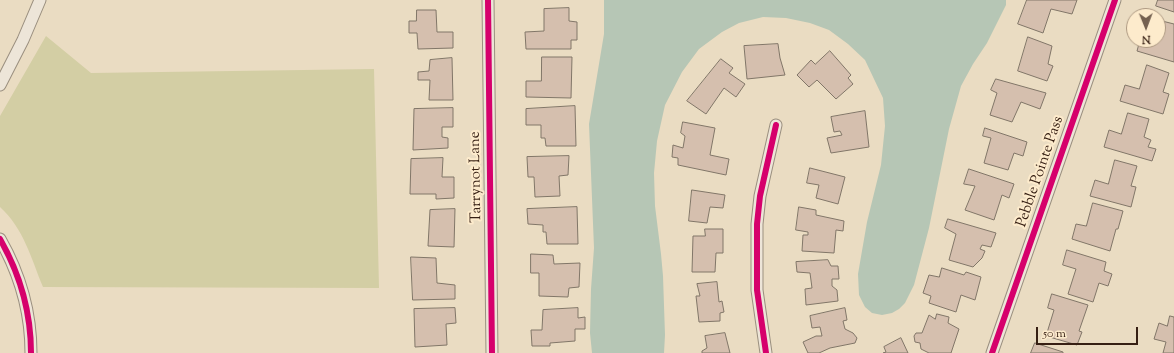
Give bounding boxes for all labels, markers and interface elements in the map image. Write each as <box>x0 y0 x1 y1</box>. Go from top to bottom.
north arrow <box>1126 8 1166 48</box>
text: N <box>1142 31 1151 47</box>
street label: Pebble Pointe Pass <box>1014 114 1068 230</box>
street label: Tarrynot Lane <box>467 131 487 223</box>
scale bar <box>1038 319 1140 345</box>
text: 50 m <box>1043 325 1066 343</box>

